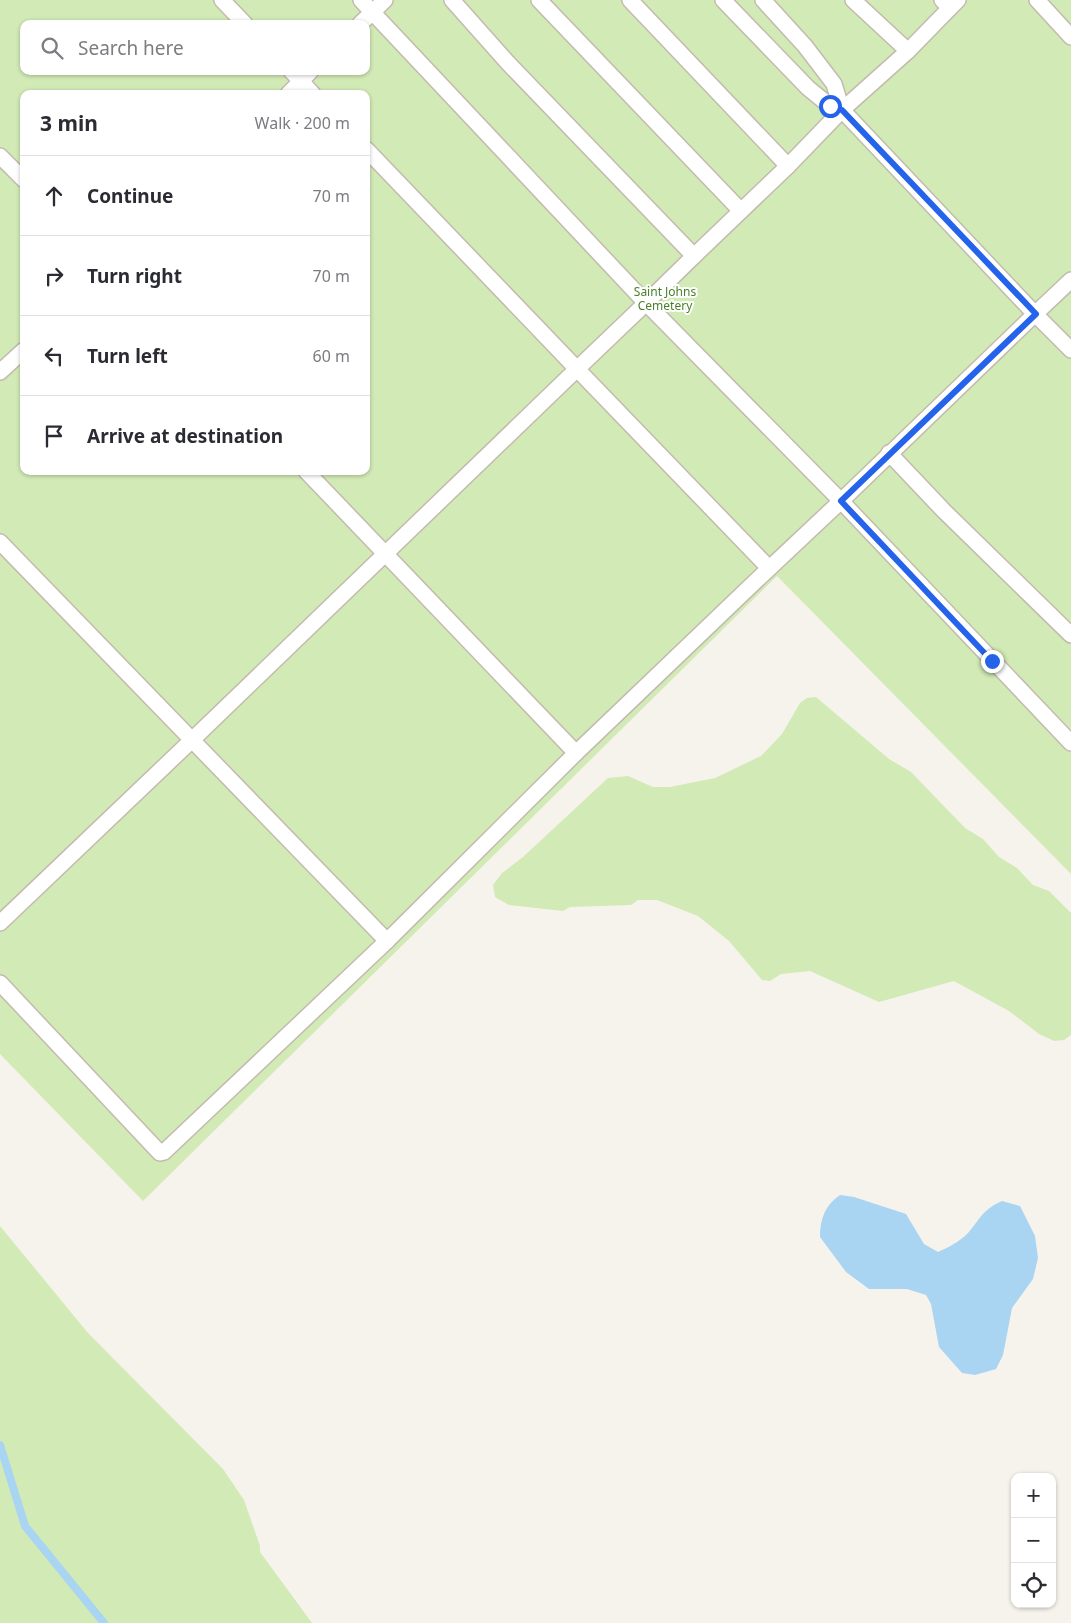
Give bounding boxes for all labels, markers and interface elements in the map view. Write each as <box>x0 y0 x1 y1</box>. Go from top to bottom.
search box <box>20 20 370 75</box>
icon: search <box>38 34 66 62</box>
text: Search here <box>78 35 184 61</box>
route start <box>819 95 842 118</box>
text: 3 min <box>40 109 98 137</box>
text: Walk · 200 m <box>255 112 350 134</box>
icon: ahead <box>40 182 68 210</box>
text: Continue <box>87 183 173 209</box>
text: 70 m <box>313 185 350 207</box>
icon: right <box>40 262 68 290</box>
text: Turn right <box>87 263 182 289</box>
text: 70 m <box>313 265 350 287</box>
park label: Saint Johns Cemetery <box>634 283 696 314</box>
icon: left <box>40 342 68 370</box>
text: Turn left <box>87 343 168 369</box>
text: 60 m <box>313 345 350 367</box>
icon: arrive <box>40 422 68 450</box>
text: Arrive at destination <box>87 423 283 449</box>
route end <box>981 650 1004 673</box>
map controls <box>1011 1473 1056 1608</box>
button: + <box>1011 1473 1056 1518</box>
button: − <box>1011 1518 1056 1563</box>
button: locate <box>1011 1563 1056 1608</box>

